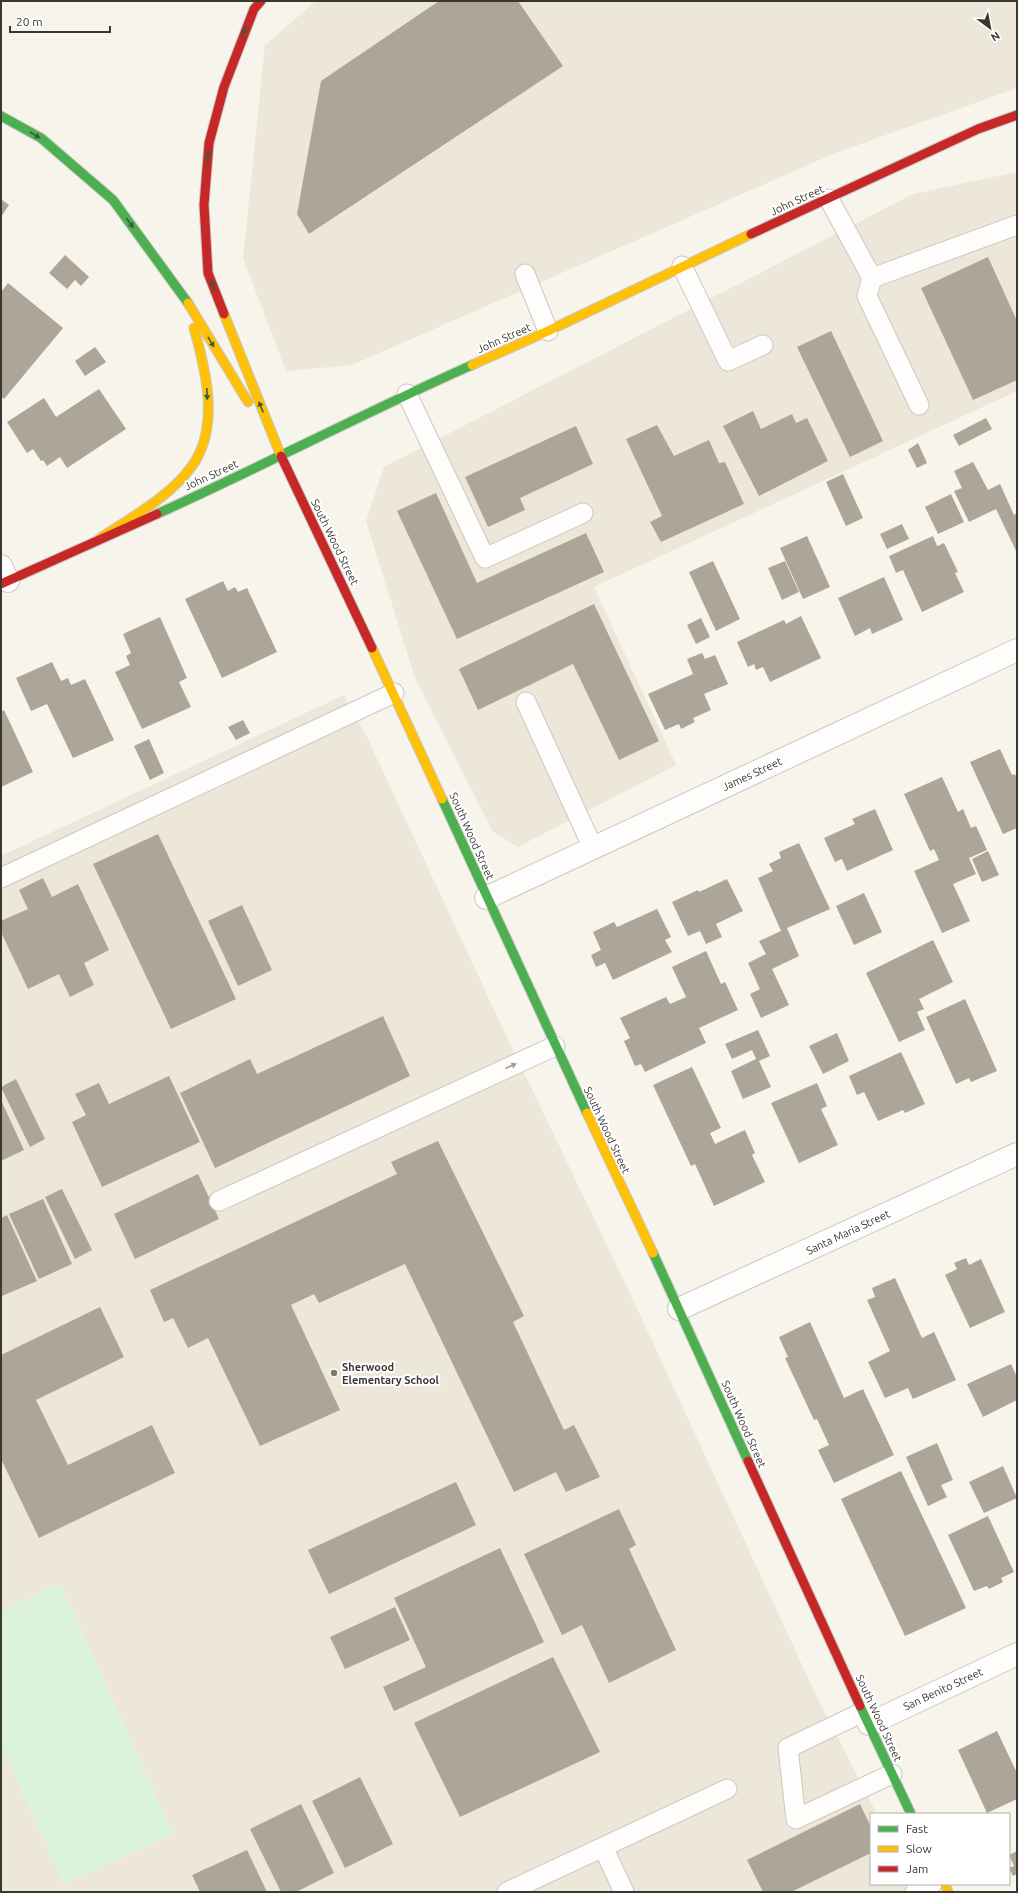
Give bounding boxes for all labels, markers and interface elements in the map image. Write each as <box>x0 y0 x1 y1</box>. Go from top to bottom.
scale bar <box>10 8 110 34</box>
north arrow <box>970 8 1010 48</box>
text: 20 m <box>16 15 43 28</box>
one-way arrow <box>242 27 248 39</box>
text: N <box>989 29 1002 44</box>
one-way arrow <box>29 131 41 138</box>
one-way arrow <box>205 151 211 163</box>
street label: John Street <box>768 182 826 218</box>
one-way arrow <box>125 217 134 228</box>
one-way arrow <box>209 280 215 292</box>
street label: John Street <box>475 321 533 355</box>
one-way arrow <box>207 336 214 348</box>
one-way arrow <box>203 388 210 400</box>
one-way arrow <box>258 401 264 412</box>
street label: John Street <box>182 457 240 493</box>
street label: South Wood Street <box>309 497 361 588</box>
street label: James Street <box>720 755 784 793</box>
street label: South Wood Street <box>447 791 497 882</box>
one-way arrow <box>505 1063 516 1069</box>
street label: South Wood Street <box>582 1085 633 1176</box>
street label: Santa Maria Street <box>804 1207 892 1257</box>
place label: Sherwood Elementary School <box>342 1361 440 1386</box>
marker: Sherwood Elementary School <box>329 1368 339 1378</box>
street label: South Wood Street <box>719 1379 769 1470</box>
street label: San Benito Street <box>901 1665 985 1713</box>
street label: South Wood Street <box>854 1673 905 1764</box>
legend <box>870 1813 1010 1885</box>
text: Fast <box>906 1822 928 1835</box>
text: Slow <box>906 1842 932 1855</box>
text: Jam <box>906 1862 928 1875</box>

